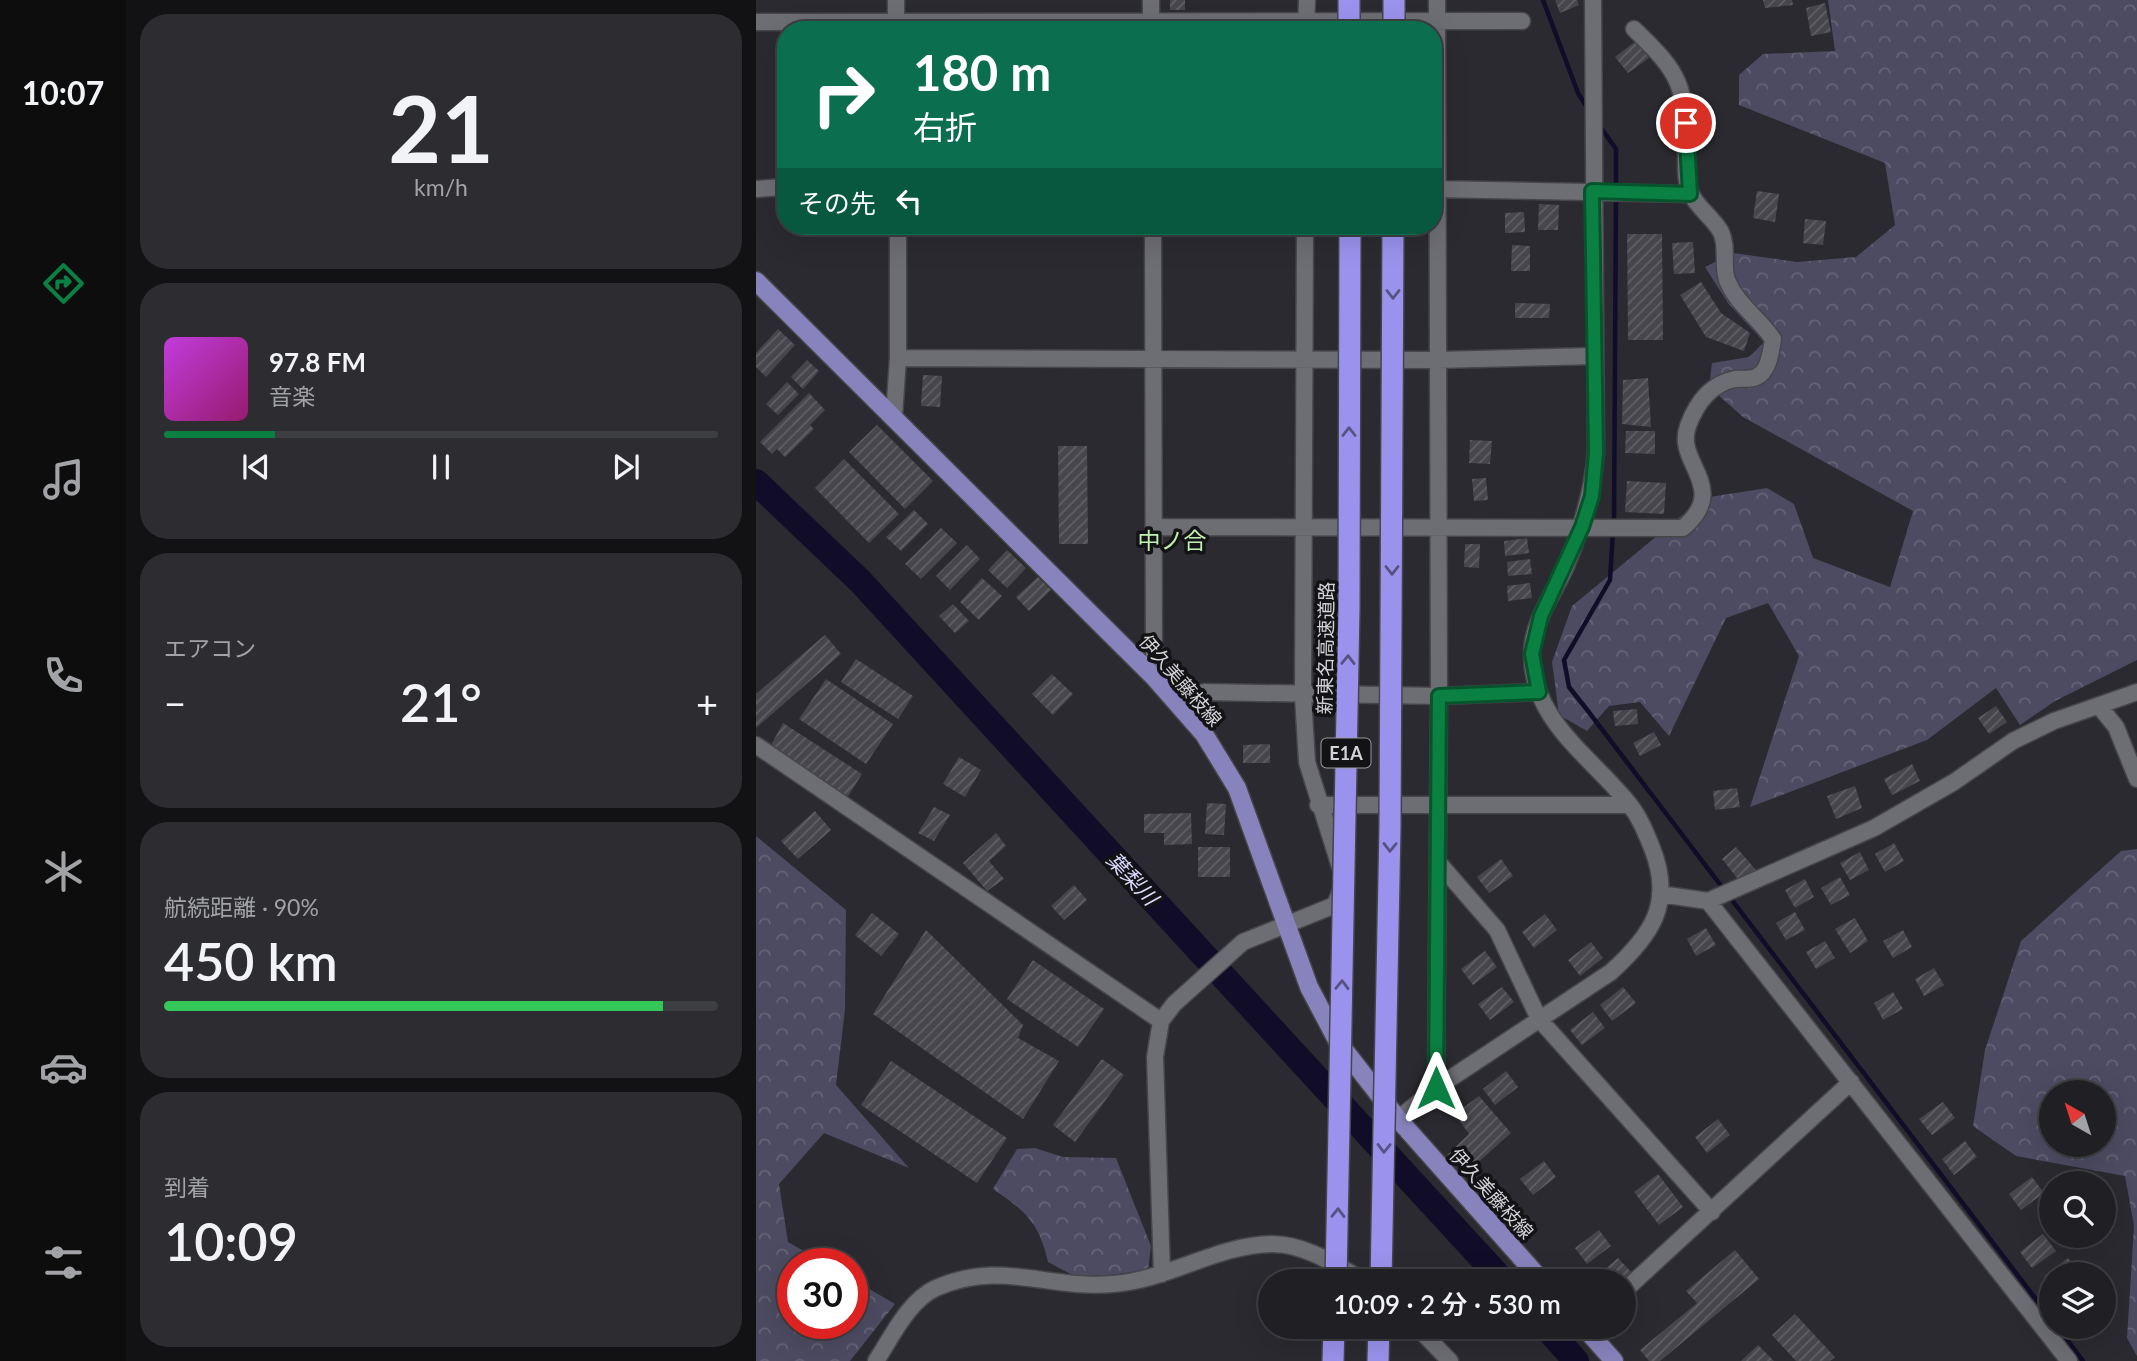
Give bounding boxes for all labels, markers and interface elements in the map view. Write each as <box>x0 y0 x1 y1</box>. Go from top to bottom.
text: 180 m <box>913 43 1051 101</box>
icon: right <box>798 49 889 140</box>
text: 10:07 <box>22 73 104 112</box>
text: 21 <box>388 73 494 182</box>
pin <box>1656 93 1716 153</box>
icon: arrive <box>1667 104 1705 142</box>
text: 右折 <box>913 107 977 146</box>
text: km/h <box>414 173 468 201</box>
icon: left <box>890 182 928 220</box>
text: その先 <box>798 187 876 219</box>
icon: directions <box>39 259 88 308</box>
one-way arrow <box>1385 289 1401 300</box>
text: 97.8 FM <box>269 346 366 378</box>
text: 音楽 <box>269 382 315 410</box>
one-way arrow <box>1341 427 1357 437</box>
icon: previous <box>237 448 275 486</box>
icon: pause <box>422 448 460 486</box>
icon: next <box>607 448 645 486</box>
icon: music <box>39 455 88 504</box>
district label: 中ノ合 <box>1138 526 1207 554</box>
one-way arrow <box>1384 566 1400 576</box>
street label: 新東名高速道路 <box>1312 581 1338 715</box>
street label: 伊久美藤枝線 <box>1135 629 1227 731</box>
text: エアコン <box>164 634 256 662</box>
icon: phone <box>39 651 88 700</box>
one-way arrow <box>1340 654 1356 665</box>
text: 21° <box>400 671 482 733</box>
text: − <box>164 680 186 726</box>
text: + <box>696 680 718 726</box>
road number: E1A <box>1322 738 1370 768</box>
one-way arrow <box>1382 842 1398 853</box>
water label: 葉梨川 <box>1102 846 1165 911</box>
icon: climate <box>39 847 88 896</box>
text: 航続距離 · 90% <box>164 893 319 921</box>
text: 450 km <box>164 930 338 992</box>
one-way arrow <box>1335 980 1350 991</box>
icon: car <box>39 1043 88 1092</box>
position arrow <box>1399 1051 1473 1125</box>
north arrow <box>2039 1080 2116 1157</box>
map controls <box>2039 1080 2116 1339</box>
one-way arrow <box>1376 1143 1392 1154</box>
street label: 伊久美藤枝線 <box>1445 1143 1539 1243</box>
button: search <box>2039 1171 2116 1248</box>
text: 到着 <box>164 1173 210 1201</box>
one-way arrow <box>1330 1207 1346 1218</box>
text: 10:09 <box>164 1210 298 1272</box>
icon: filters <box>39 1238 88 1287</box>
speed limit sign: 30 <box>777 1248 868 1339</box>
button: layers <box>2039 1262 2116 1339</box>
text: 10:09 · 2 分 · 530 m <box>1333 1288 1561 1320</box>

